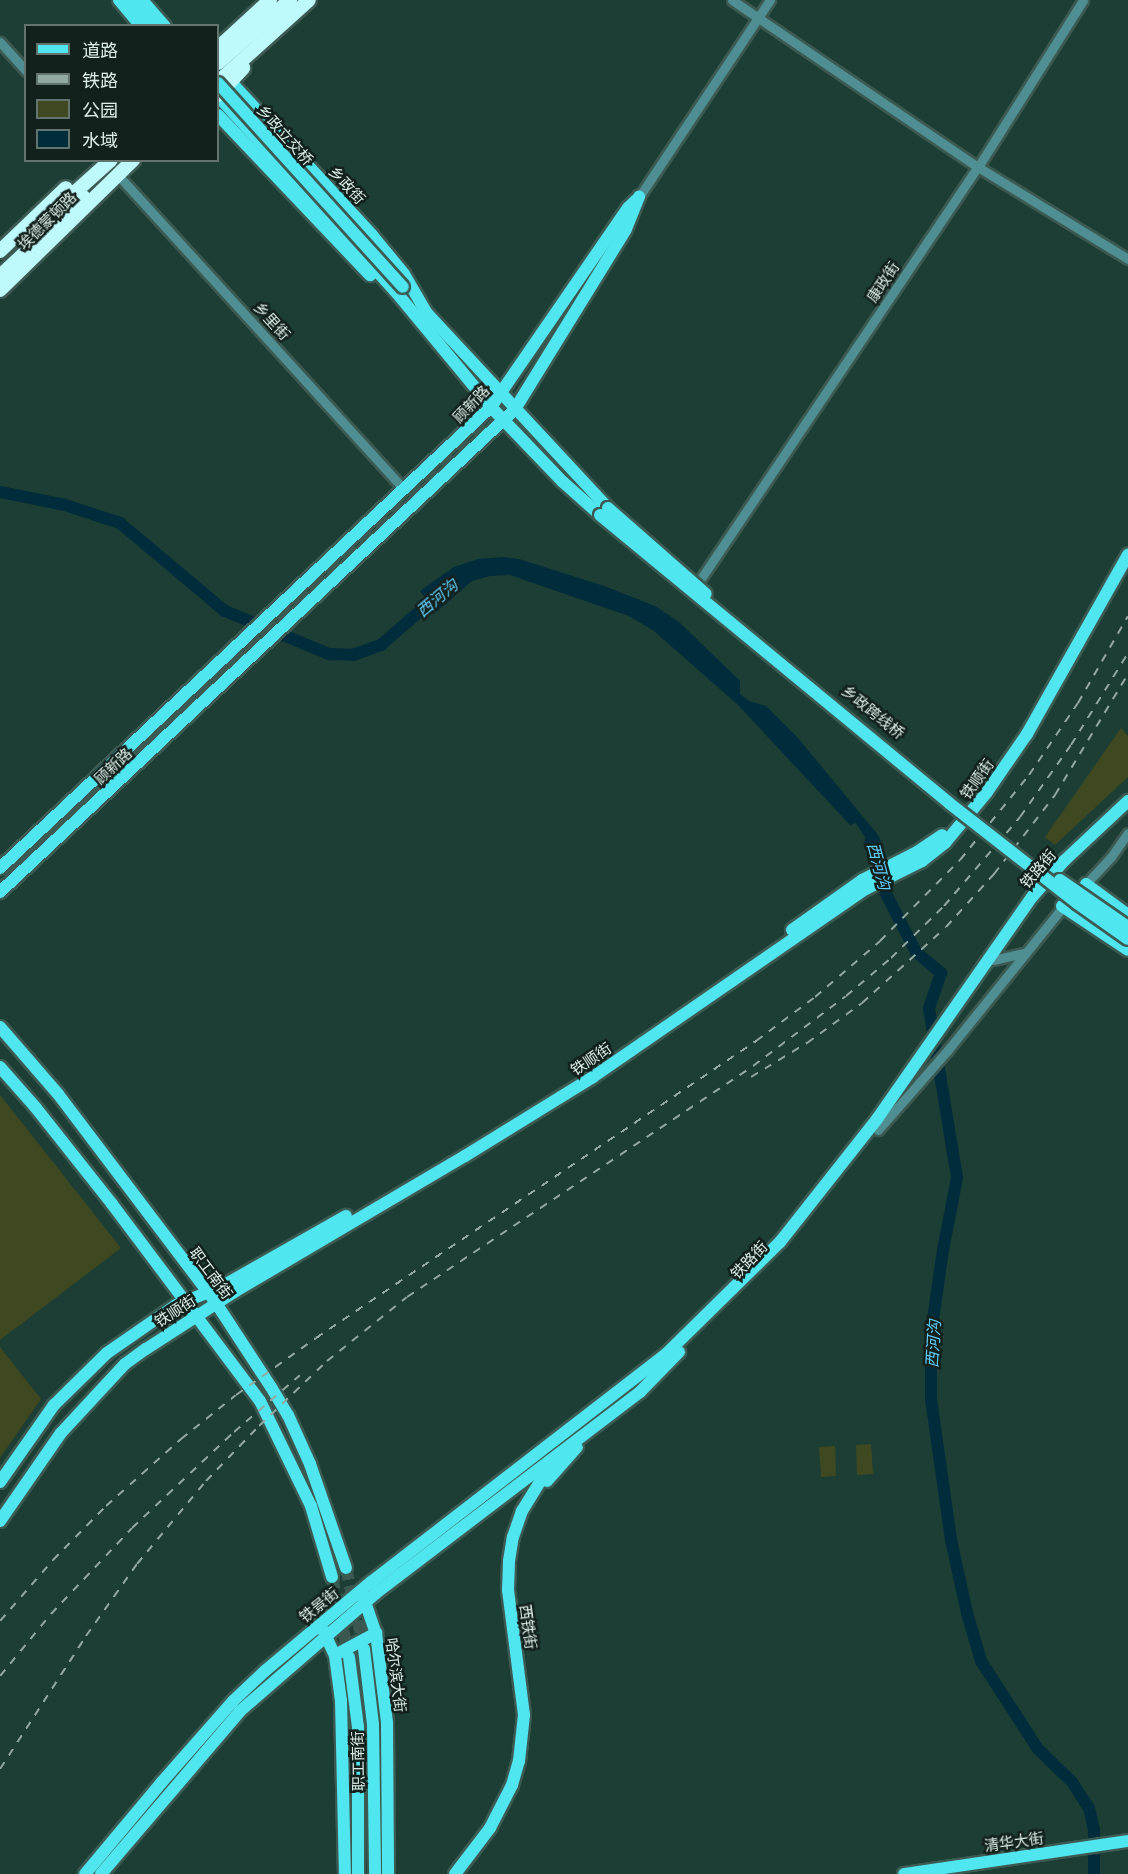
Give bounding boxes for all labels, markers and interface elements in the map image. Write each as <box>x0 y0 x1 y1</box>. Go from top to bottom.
legend <box>24 24 219 162</box>
text: 道路 <box>82 38 118 62</box>
text: 铁路 <box>82 68 118 92</box>
text: 公园 <box>82 98 118 122</box>
street label: 乡政立交桥 <box>253 101 317 169</box>
text: 水域 <box>82 128 118 152</box>
street label: 乡政街 <box>325 162 369 208</box>
street label: 埃德蒙顿路 <box>14 188 80 254</box>
street label: 康政街 <box>863 258 903 306</box>
street label: 乡里街 <box>250 298 294 344</box>
street label: 顾新路 <box>449 382 493 426</box>
water label: 西河沟 <box>412 575 462 621</box>
street label: 乡政跨线桥 <box>838 681 908 743</box>
street label: 顾新路 <box>90 744 136 788</box>
street label: 铁顺街 <box>956 756 998 802</box>
water label: 西河沟 <box>864 840 894 892</box>
street label: 铁路街 <box>1016 846 1060 892</box>
street label: 铁顺街 <box>567 1039 615 1079</box>
street label: 铁路街 <box>727 1238 771 1282</box>
street label: 职工南街 <box>186 1244 236 1302</box>
street label: 铁顺街 <box>151 1291 199 1331</box>
water label: 西河沟 <box>922 1320 944 1368</box>
street label: 铁景街 <box>296 1584 342 1626</box>
street label: 西铁街 <box>516 1603 540 1651</box>
street label: 哈尔滨大街 <box>382 1637 410 1713</box>
street label: 职工南街 <box>348 1731 368 1791</box>
street label: 清华大街 <box>983 1829 1045 1855</box>

